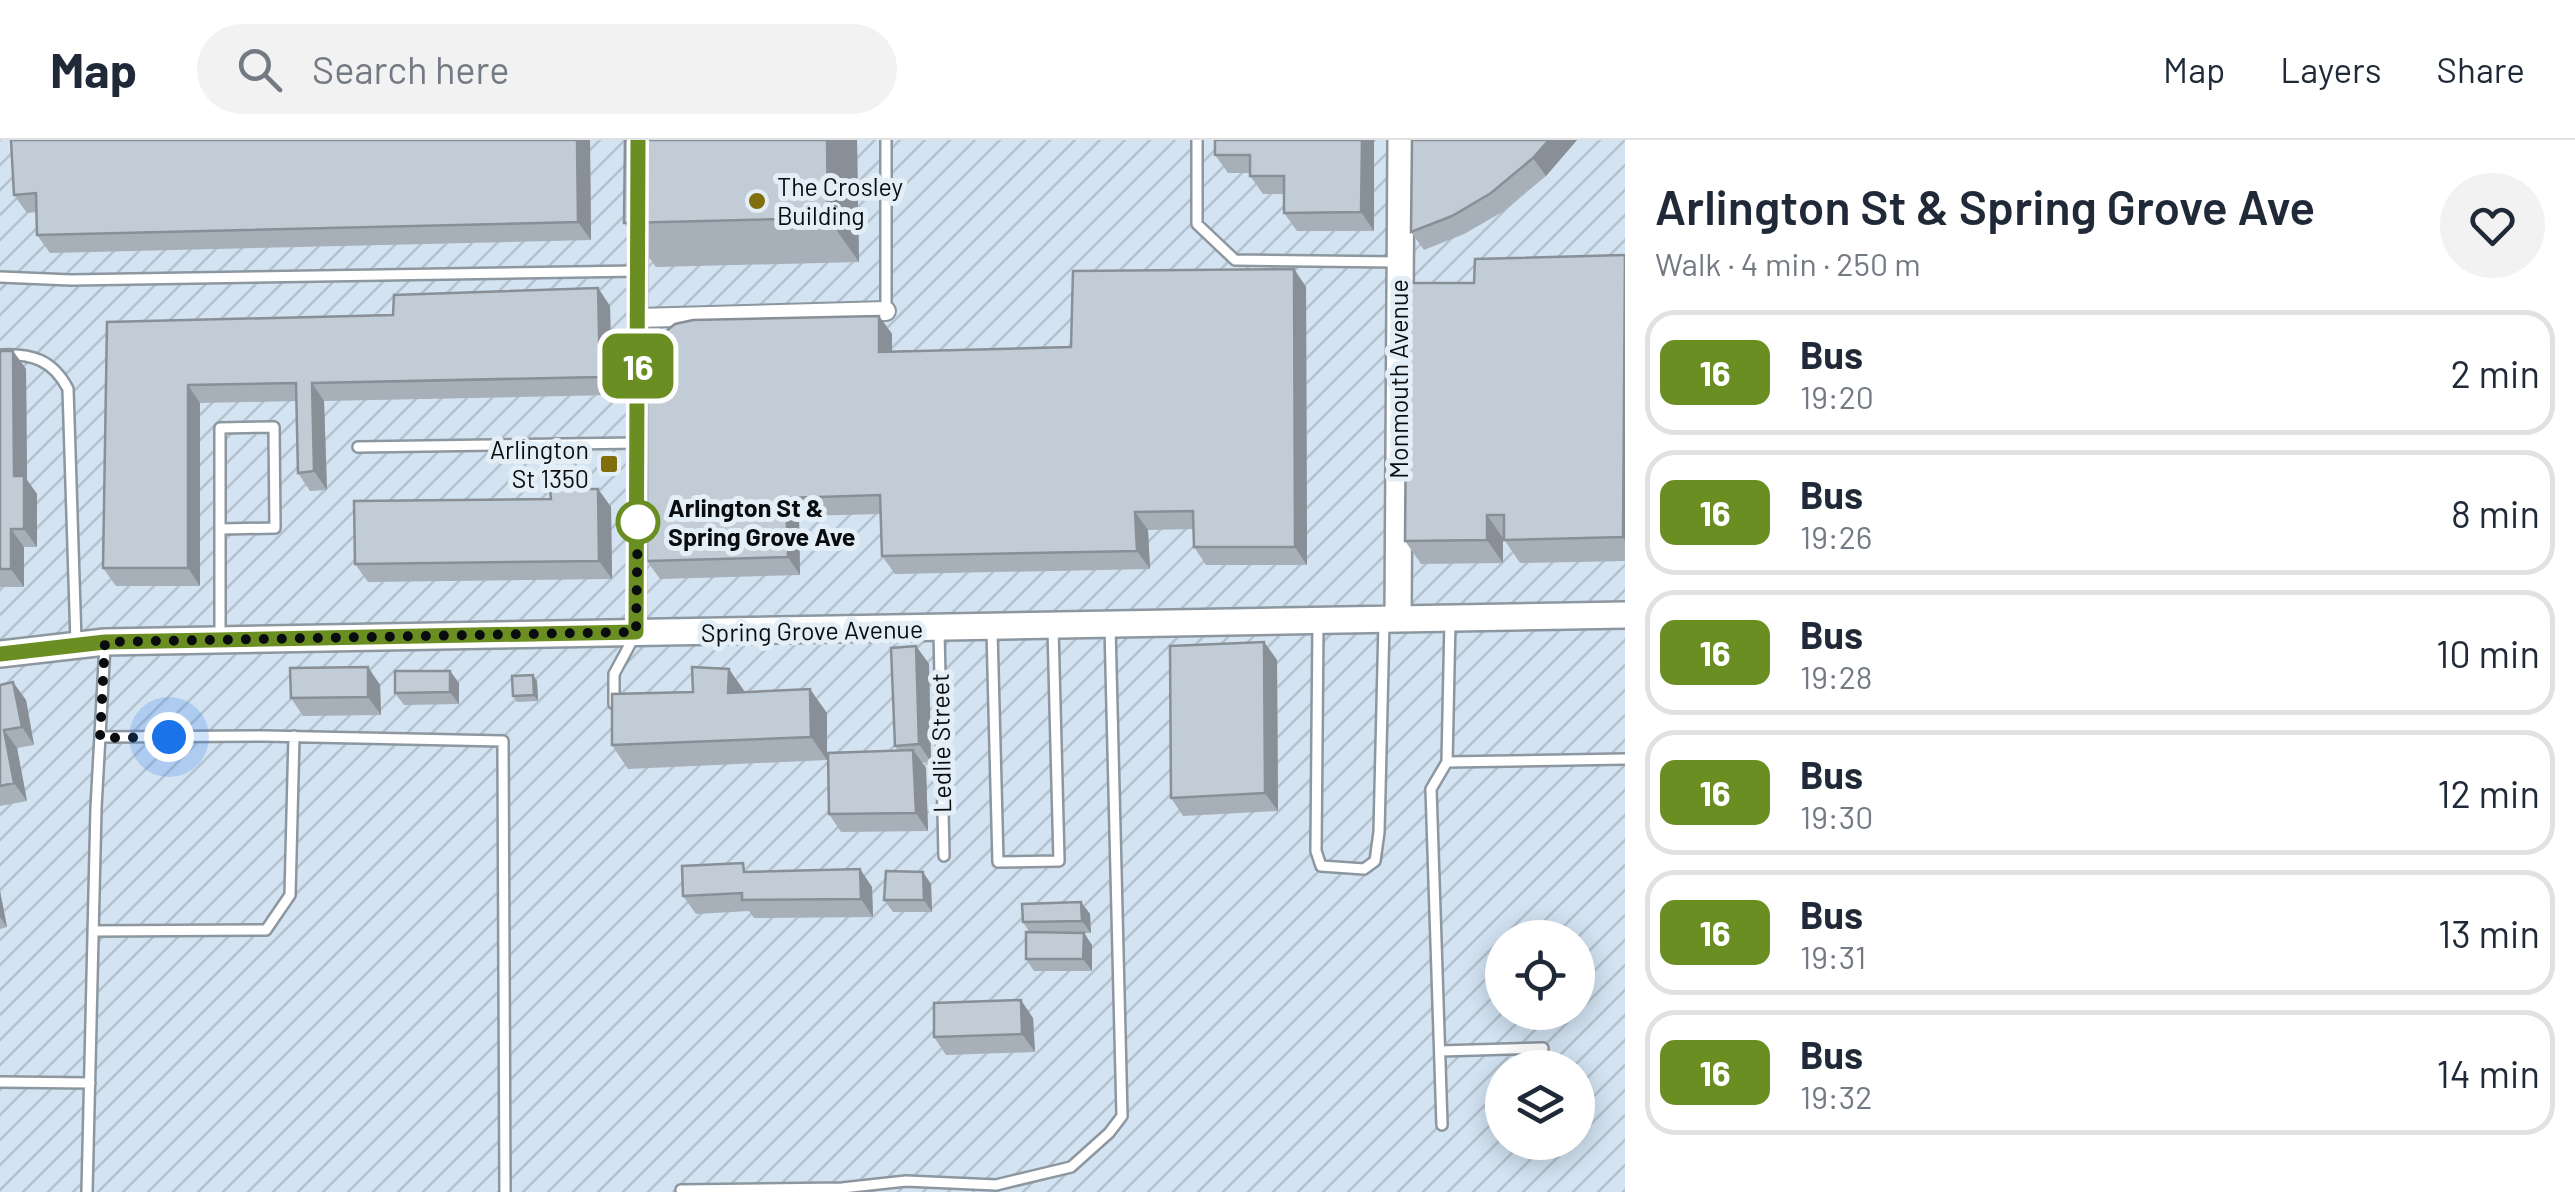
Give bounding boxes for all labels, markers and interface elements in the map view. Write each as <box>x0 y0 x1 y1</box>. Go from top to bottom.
search box <box>197 24 897 114</box>
text: Map <box>50 40 137 98</box>
icon: search <box>232 42 287 97</box>
text: Search here <box>312 46 509 92</box>
text: Map <box>2163 48 2225 90</box>
text: Layers <box>2280 48 2382 90</box>
text: Share <box>2437 48 2525 90</box>
place label: The Crosley Building <box>777 171 903 230</box>
button: heart <box>2440 173 2545 278</box>
text: Arlington St & Spring Grove Ave <box>1655 177 2315 235</box>
marker: The Crosley Building <box>746 190 768 212</box>
text: Walk · 4 min · 250 m <box>1655 244 1921 282</box>
street label: Monmouth Avenue <box>1383 279 1413 479</box>
text: Bus <box>1800 331 1863 377</box>
line badge: 16 <box>593 334 683 398</box>
text: 16 <box>622 345 654 387</box>
text: 2 min <box>2450 350 2540 396</box>
text: 16 <box>1699 351 1731 393</box>
text: 19:20 <box>1800 377 1874 415</box>
place label: Arlington St 1350 <box>490 434 589 493</box>
marker: Arlington St 1350 <box>598 453 620 475</box>
text: Bus <box>1800 471 1863 517</box>
text: 8 min <box>2451 490 2540 536</box>
text: 16 <box>1699 491 1731 533</box>
place label: Arlington St & Spring Grove Ave <box>668 492 855 551</box>
marker: Arlington St & Spring Grove Ave <box>617 501 659 543</box>
text: 19:26 <box>1800 517 1872 555</box>
text: Bus <box>1800 611 1863 657</box>
street label: Spring Grove Avenue <box>701 613 923 647</box>
text: 10 min <box>2436 630 2540 676</box>
text: 16 <box>1699 631 1731 673</box>
text: 19:28 <box>1800 657 1873 695</box>
street label: Ledlie Street <box>924 673 956 813</box>
your location <box>144 712 194 762</box>
text: Bus <box>1800 751 1863 797</box>
text: 12 min <box>2437 770 2540 816</box>
text: 16 <box>1699 771 1731 813</box>
text: 19:30 <box>1800 797 1873 835</box>
text: Bus <box>1800 891 1863 937</box>
text: 13 min <box>2438 910 2540 956</box>
text: 16 <box>1699 911 1731 953</box>
map controls <box>1485 920 1595 1160</box>
button: locate <box>1485 920 1595 1030</box>
text: 19:31 <box>1800 937 1866 975</box>
text: Bus <box>1800 1031 1863 1077</box>
button: layers <box>1485 1050 1595 1160</box>
text: 14 min <box>2437 1050 2540 1096</box>
text: 16 <box>1699 1051 1731 1093</box>
text: 19:32 <box>1800 1077 1872 1115</box>

